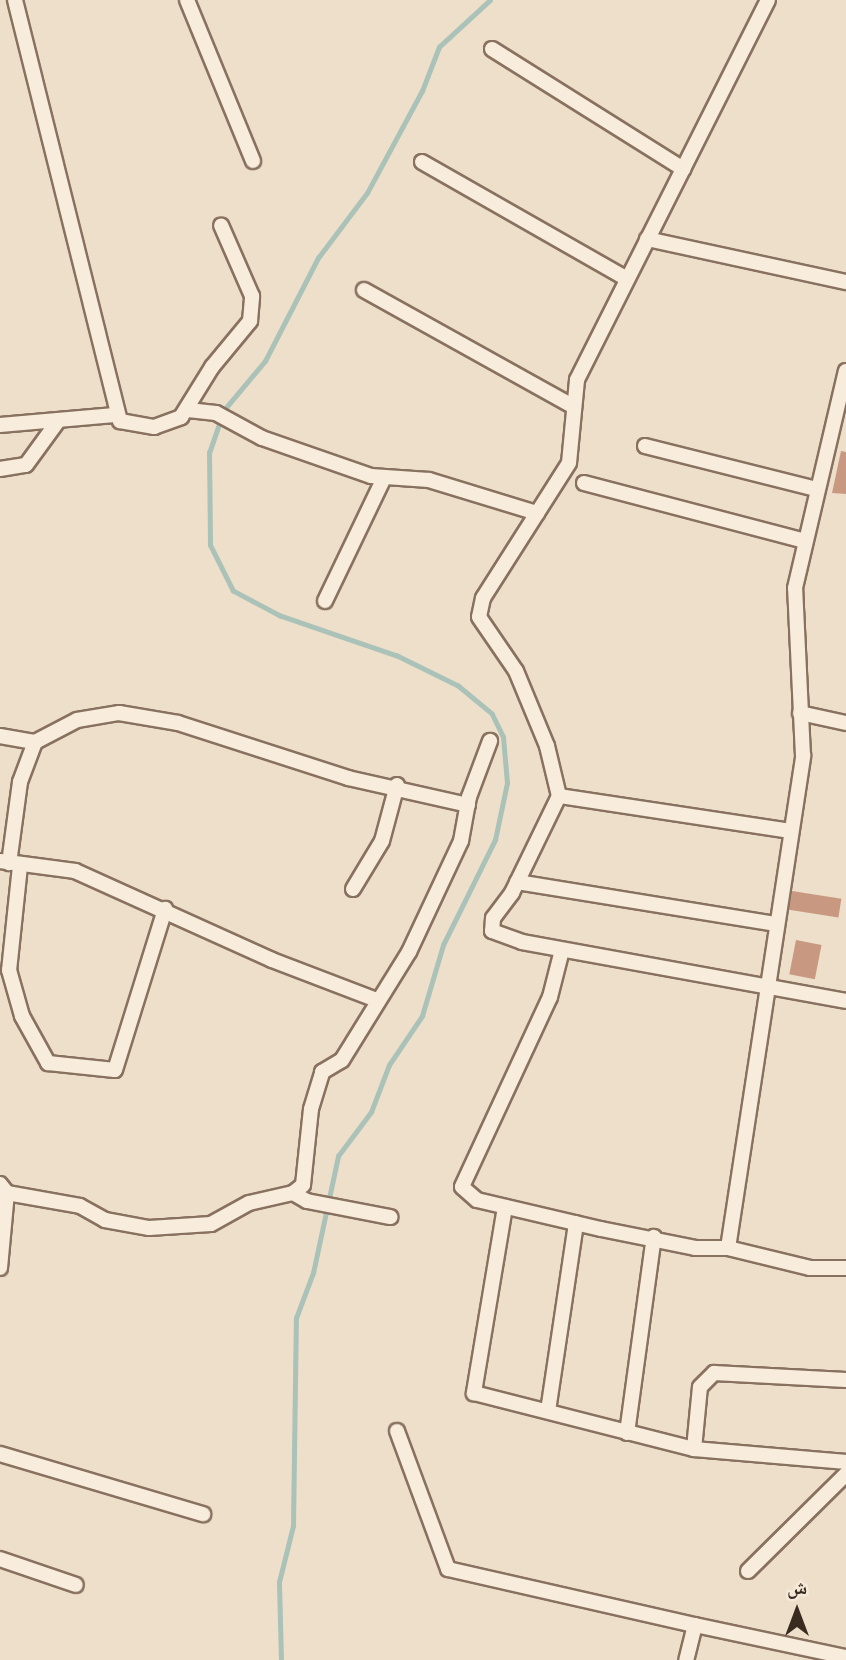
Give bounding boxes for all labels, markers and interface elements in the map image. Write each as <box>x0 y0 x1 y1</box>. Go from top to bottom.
text: ش <box>787 1574 807 1606</box>
north arrow <box>762 1576 832 1646</box>

